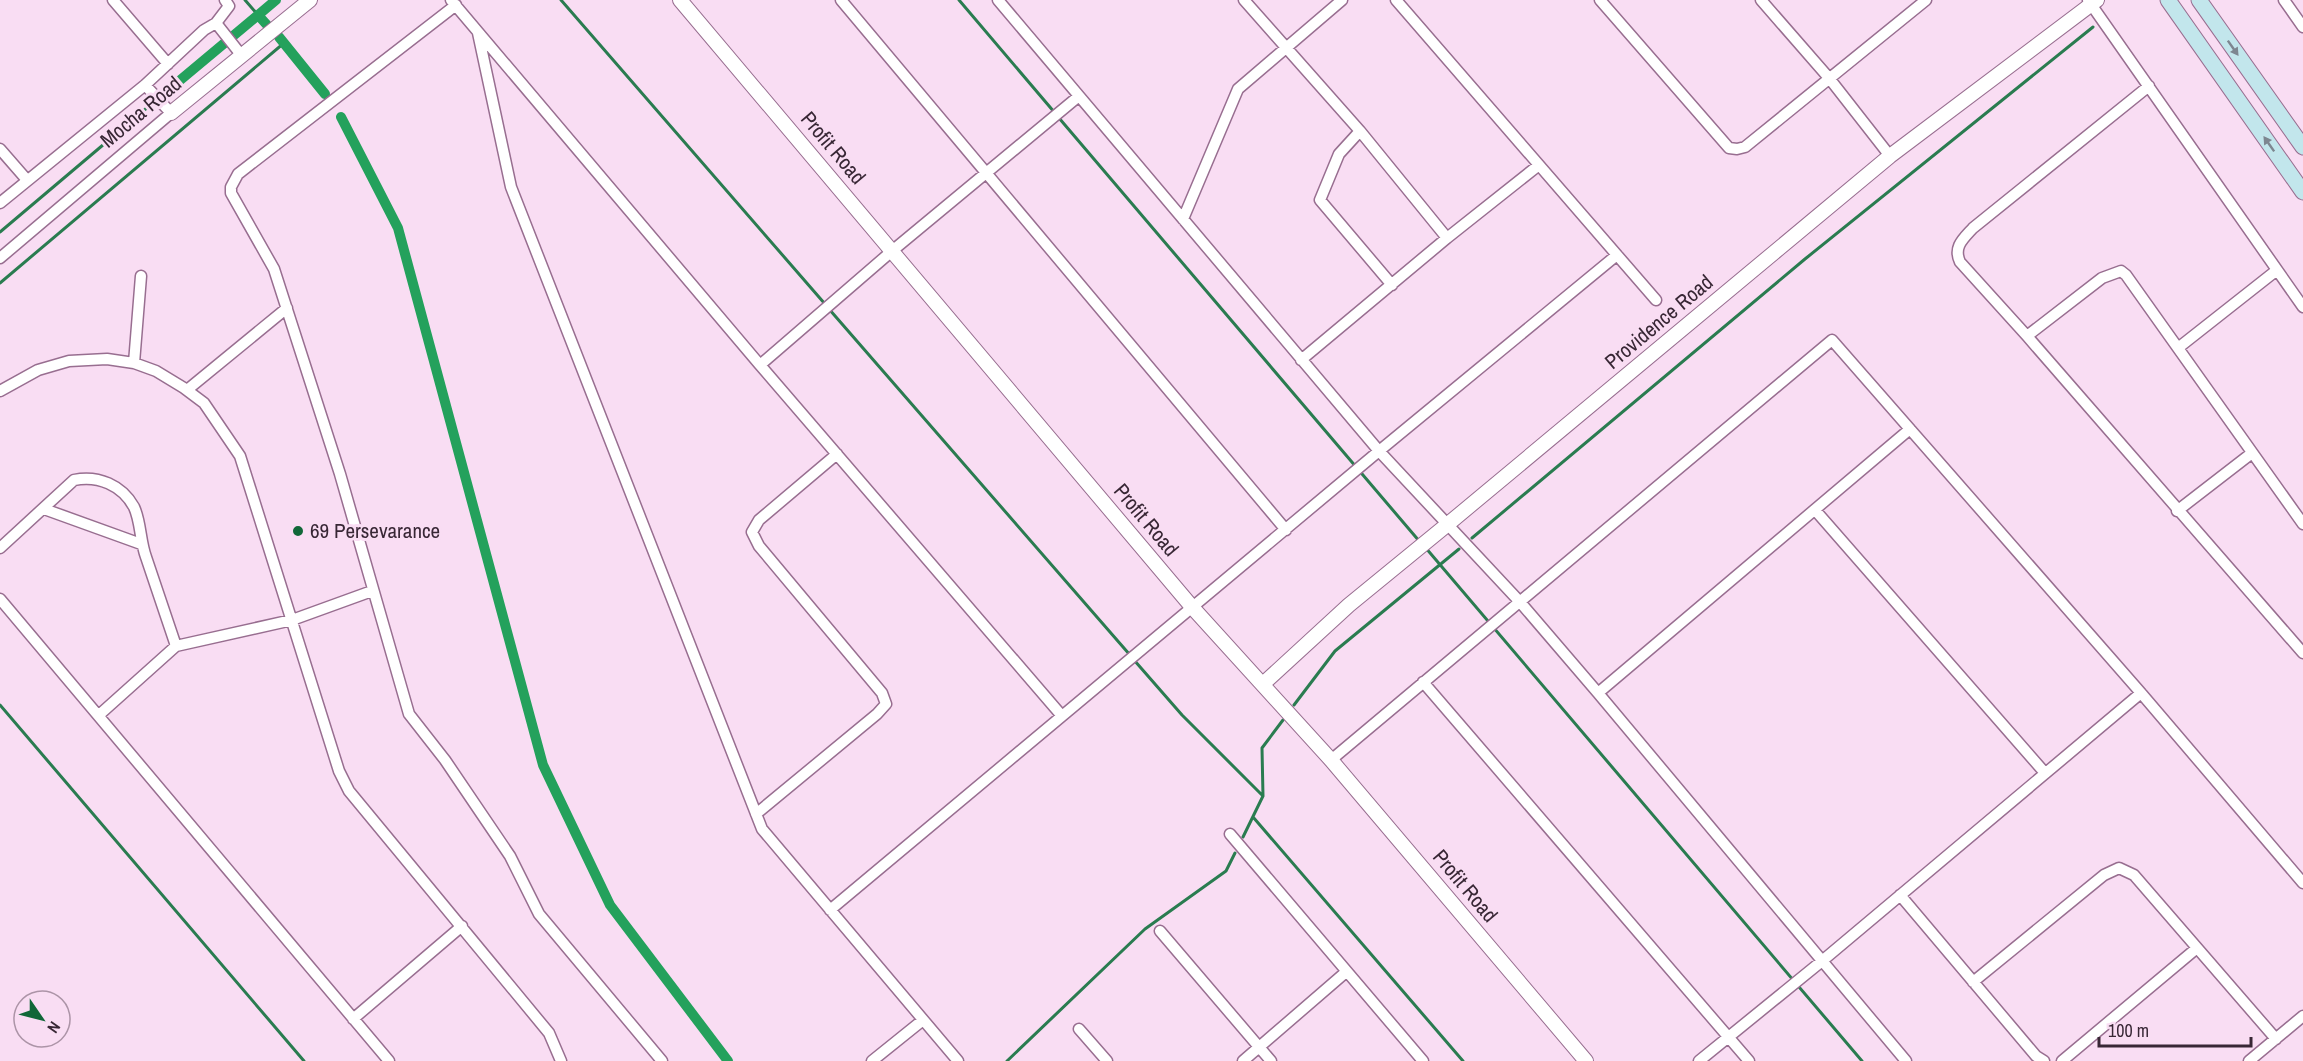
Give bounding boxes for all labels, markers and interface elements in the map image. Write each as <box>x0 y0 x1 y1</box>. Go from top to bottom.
one-way arrow <box>2227 39 2239 55</box>
street label: Mocha Road <box>94 69 187 154</box>
street label: Profit Road <box>794 105 872 190</box>
one-way arrow <box>2263 136 2275 152</box>
street label: Providence Road <box>1598 268 1719 375</box>
street label: Profit Road <box>1107 477 1185 562</box>
place label: 69 Persevarance <box>310 516 440 545</box>
marker: 69 Persevarance <box>291 524 305 538</box>
street label: Profit Road <box>1426 843 1504 928</box>
north arrow <box>12 989 72 1049</box>
scale bar <box>2099 1010 2250 1048</box>
text: N <box>43 1017 66 1038</box>
text: 100 m <box>2108 1018 2149 1043</box>

